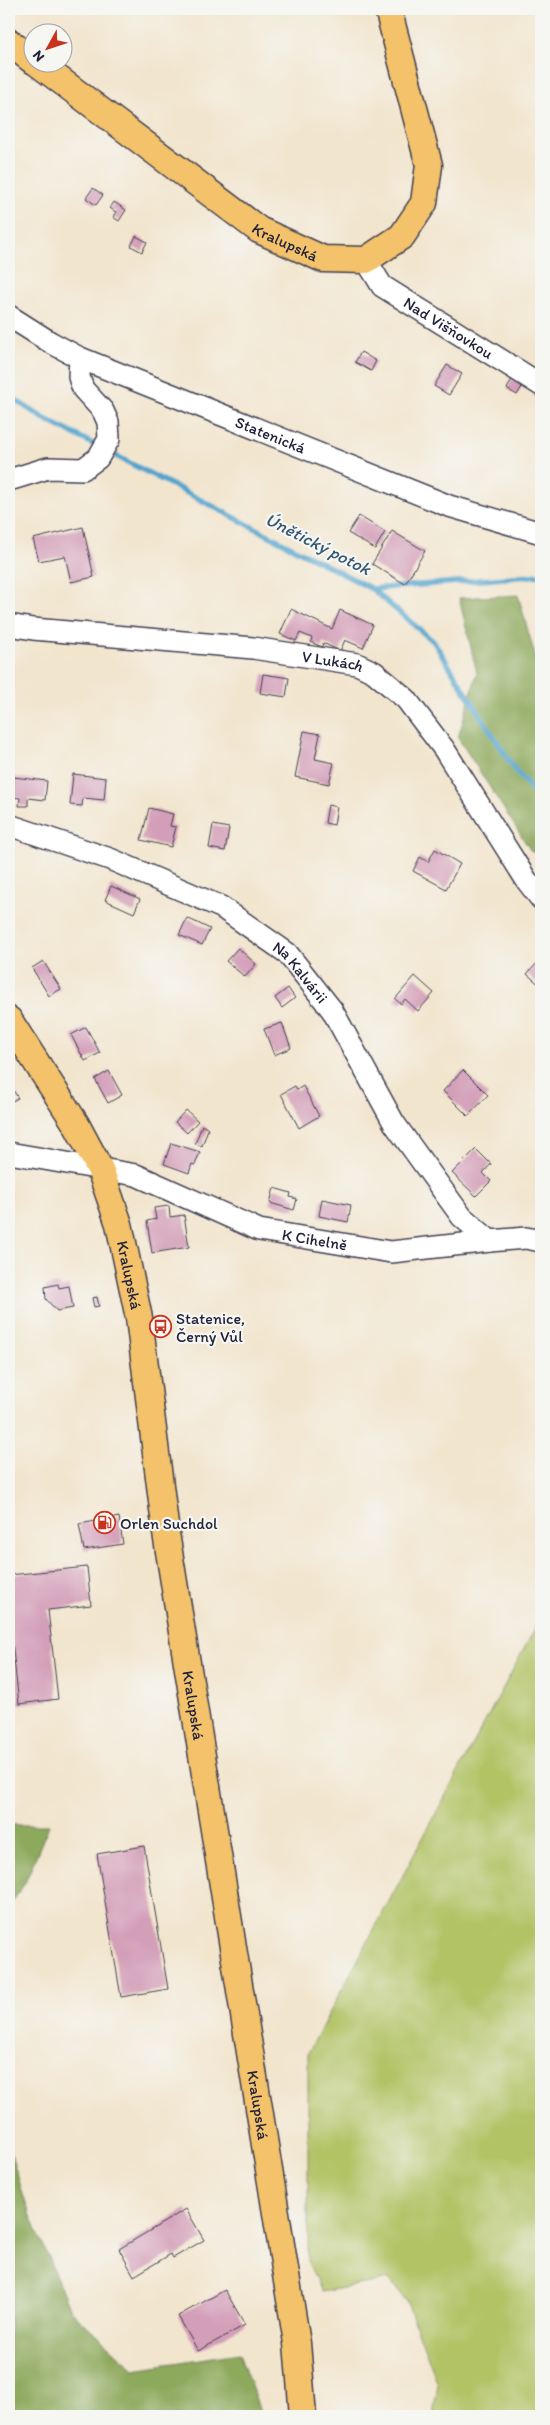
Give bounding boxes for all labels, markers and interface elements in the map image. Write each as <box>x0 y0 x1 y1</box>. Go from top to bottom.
north arrow <box>22 22 72 72</box>
text: N <box>29 47 48 65</box>
street label: Kralupská <box>248 219 322 265</box>
street label: Nad Višňovkou <box>400 292 497 363</box>
street label: Statenická <box>233 412 309 457</box>
water label: Únětický potok <box>262 508 376 581</box>
street label: V Lukách <box>301 646 368 676</box>
street label: Na Kalvárii <box>270 937 332 1007</box>
street label: K Cihelně <box>281 1224 349 1254</box>
street label: Kralupská <box>113 1239 147 1312</box>
place label: Statenice, Černý Vůl <box>176 1309 245 1346</box>
bus stop icon: Statenice, Černý Vůl <box>148 1315 172 1339</box>
fuel station icon: Orlen Suchdol <box>92 1511 116 1535</box>
place label: Orlen Suchdol <box>120 1514 218 1533</box>
street label: Kralupská <box>179 1669 209 1742</box>
street label: Kralupská <box>244 2069 274 2142</box>

